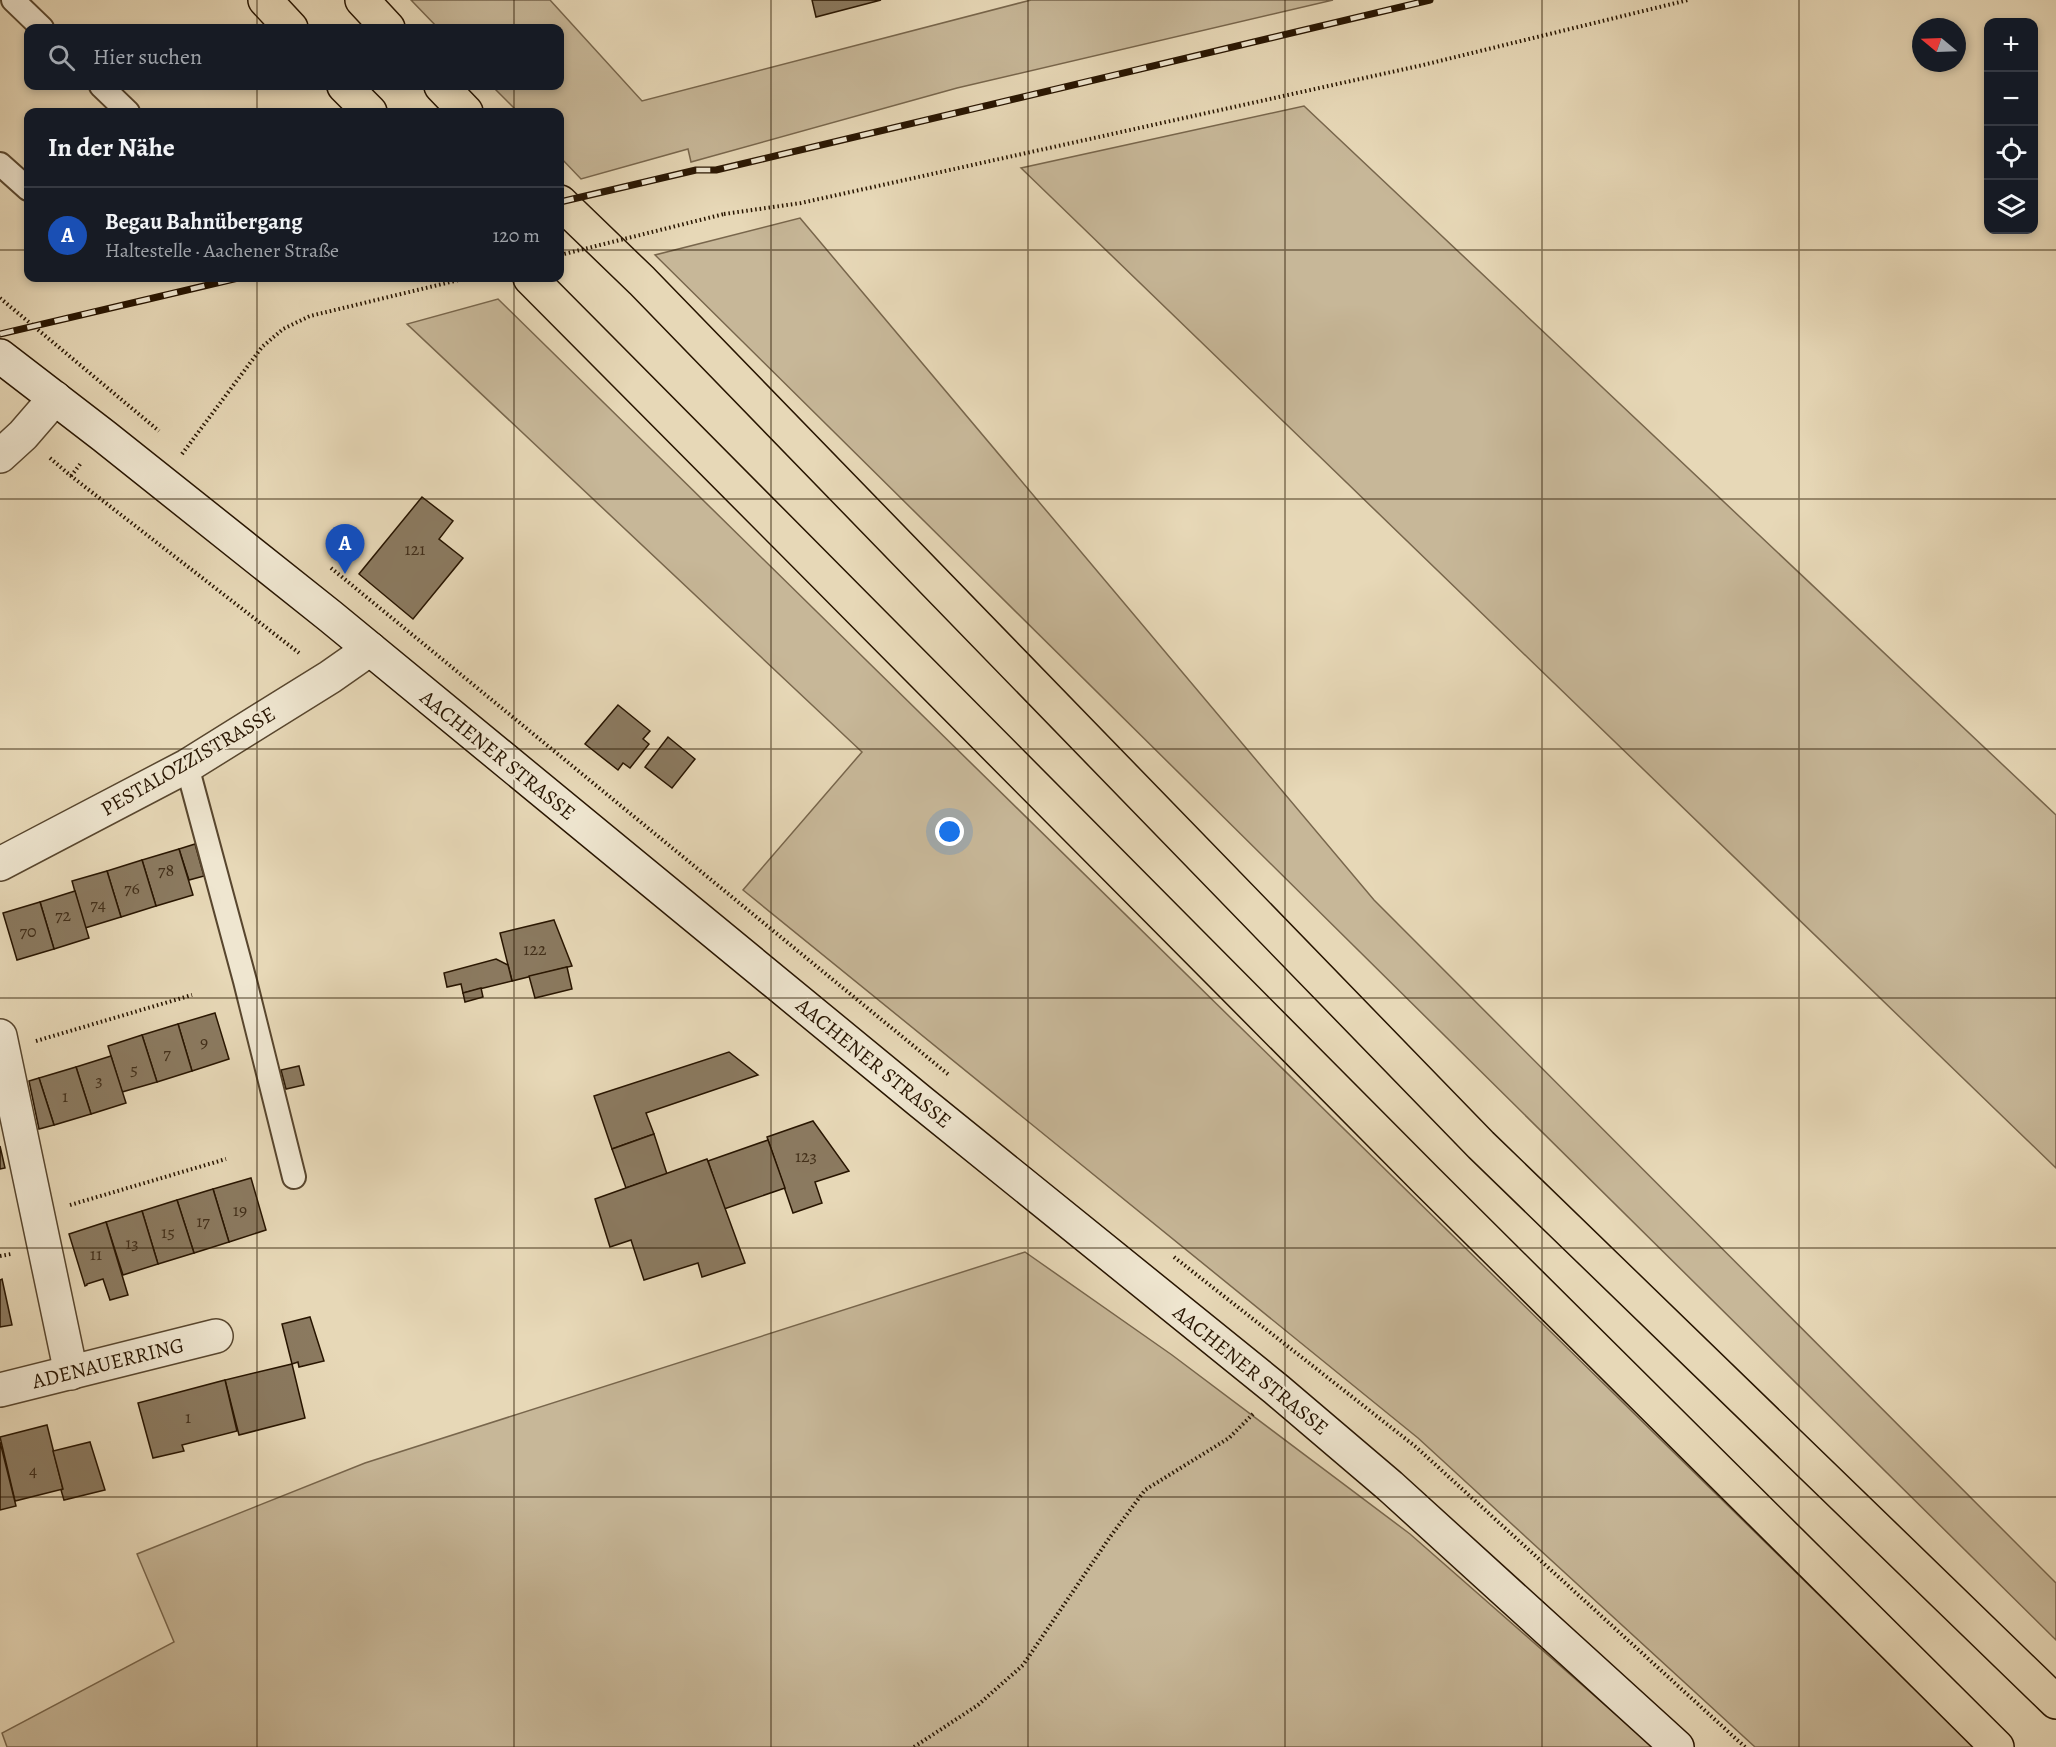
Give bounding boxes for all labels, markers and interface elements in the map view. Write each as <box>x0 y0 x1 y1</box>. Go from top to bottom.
north arrow <box>1912 18 1966 72</box>
map controls <box>1984 18 2038 234</box>
button: + <box>1984 18 2038 72</box>
search box <box>24 24 564 90</box>
icon: search <box>45 41 78 74</box>
text: Hier suchen <box>93 42 202 72</box>
button: − <box>1984 72 2038 126</box>
button: locate <box>1984 126 2038 180</box>
text: In der Nähe <box>48 130 175 165</box>
button: layers <box>1984 180 2038 234</box>
text: Begau Bahnübergang <box>105 207 302 237</box>
text: A <box>61 222 74 249</box>
text: 120 m <box>492 222 540 249</box>
text: Haltestelle · Aachener Straße <box>105 237 339 264</box>
pin: A <box>326 524 364 574</box>
house number: 121 <box>405 537 425 561</box>
street label: AACHENER STRASSE <box>414 683 582 826</box>
street label: PESTALOZZISTRASSE <box>96 700 280 822</box>
your location <box>935 817 964 846</box>
house number: 78 <box>158 858 174 882</box>
house number: 76 <box>124 876 140 900</box>
house number: 74 <box>90 892 106 916</box>
house number: 72 <box>55 903 71 927</box>
house number: 70 <box>19 919 37 943</box>
house number: 122 <box>523 937 547 961</box>
street label: AACHENER STRASSE <box>790 991 958 1134</box>
house number: 9 <box>200 1030 208 1054</box>
house number: 7 <box>163 1041 171 1065</box>
house number: 5 <box>130 1057 138 1081</box>
house number: 3 <box>95 1068 103 1092</box>
house number: 1 <box>62 1084 68 1108</box>
house number: 123 <box>795 1144 817 1168</box>
house number: 19 <box>233 1198 247 1222</box>
house number: 17 <box>196 1209 210 1233</box>
house number: 15 <box>161 1220 175 1244</box>
house number: 13 <box>125 1231 139 1255</box>
house number: 11 <box>90 1242 102 1266</box>
street label: AACHENER STRASSE <box>1167 1298 1335 1441</box>
street label: ADENAUERRING <box>28 1331 187 1396</box>
house number: 1 <box>185 1405 191 1429</box>
house number: 4 <box>29 1458 37 1482</box>

